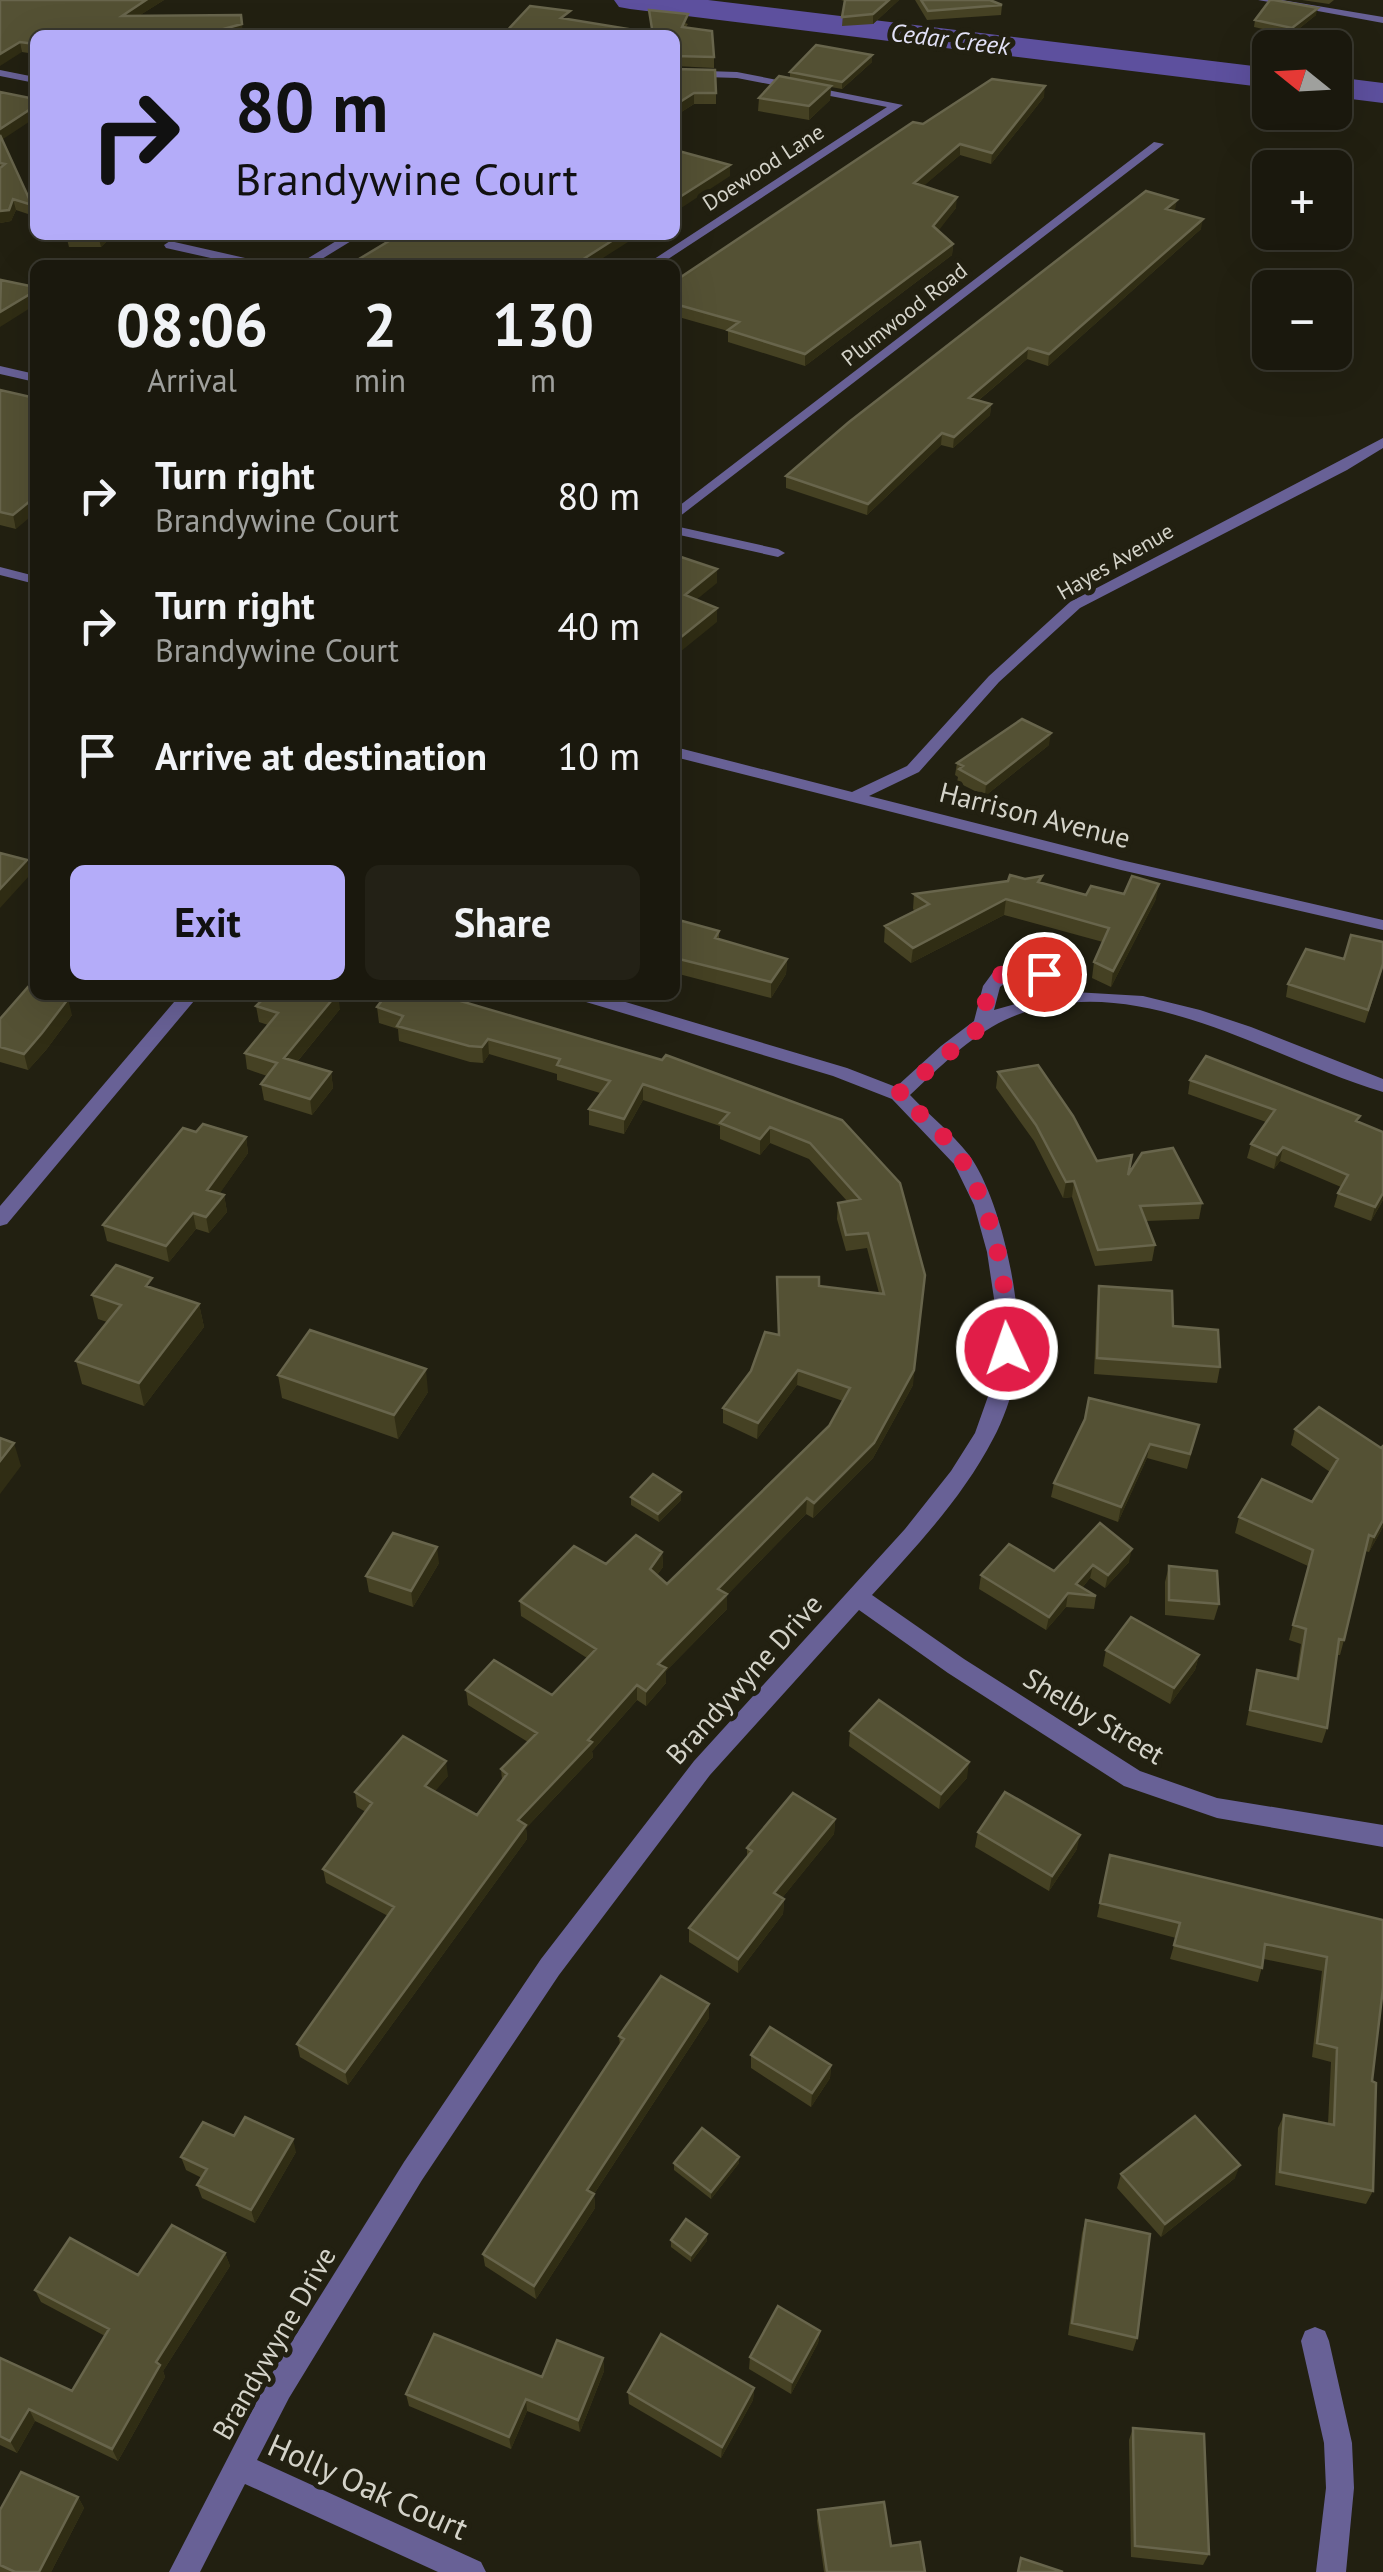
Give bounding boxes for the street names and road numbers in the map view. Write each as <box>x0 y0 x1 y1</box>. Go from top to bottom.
street label: Doewood Lane <box>697 117 829 217</box>
street label: Plumwood Road <box>835 256 973 372</box>
street label: Hayes Avenue <box>1052 516 1178 606</box>
street label: Harrison Avenue <box>936 773 1134 856</box>
street label: Brandywyne Drive <box>657 1586 830 1772</box>
street label: Shelby Street <box>1017 1659 1172 1772</box>
street label: Brandywyne Drive <box>203 2240 344 2446</box>
street label: Holly Oak Court <box>262 2423 475 2549</box>

